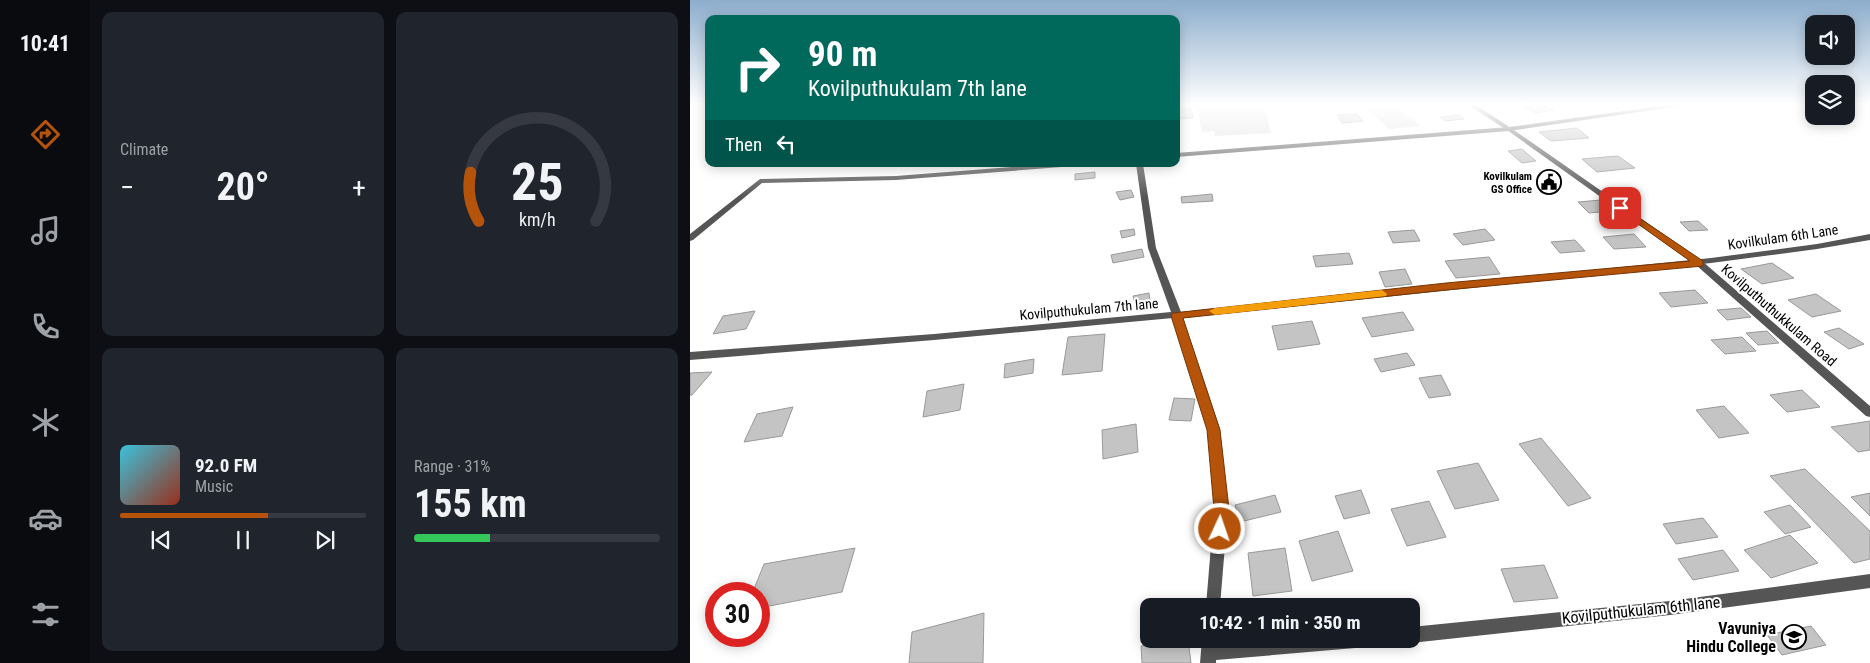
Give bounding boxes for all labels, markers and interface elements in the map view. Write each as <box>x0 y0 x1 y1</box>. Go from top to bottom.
map controls <box>1805 15 1855 125</box>
button: sound <box>1805 15 1855 65</box>
text: 10:41 <box>20 31 70 56</box>
text: 90 m <box>808 34 877 75</box>
icon: right <box>725 35 790 100</box>
button: layers <box>1805 75 1855 125</box>
text: Kovilputhukulam 7th lane <box>808 76 1027 101</box>
icon: directions <box>28 117 63 152</box>
icon: left <box>772 130 800 158</box>
text: Then <box>725 133 762 156</box>
text: Climate <box>120 140 168 159</box>
text: 25 <box>511 152 563 213</box>
text: 20° <box>216 165 270 209</box>
public building icon: Kovilkulam GS Office <box>1536 169 1562 195</box>
place label: Kovilkulam GS Office <box>1483 170 1532 196</box>
text: − <box>120 171 134 204</box>
text: + <box>352 171 366 204</box>
pin <box>1599 187 1641 229</box>
icon: arrive <box>1606 194 1634 222</box>
text: km/h <box>519 209 555 230</box>
icon: music <box>28 213 63 248</box>
street label: Kovilkulam 6th Lane <box>1727 221 1840 253</box>
street label: Kovilputhuthukkulam Road <box>1718 261 1840 369</box>
street label: Kovilputhukulam 7th lane <box>1019 295 1159 323</box>
icon: phone <box>28 309 63 344</box>
icon: climate <box>28 405 63 440</box>
text: 92.0 FM <box>195 454 257 477</box>
text: Range · 31% <box>414 457 490 476</box>
text: Music <box>195 477 233 496</box>
text: 155 km <box>414 482 527 526</box>
icon: car <box>28 501 63 536</box>
position arrow <box>1193 502 1245 554</box>
icon: previous <box>147 526 175 554</box>
icon: pause <box>229 526 257 554</box>
icon: next <box>311 526 339 554</box>
speed limit sign: 30 <box>705 582 770 647</box>
street label: Kovilputhukulam 6th lane <box>1561 592 1721 628</box>
icon: filters <box>28 597 63 632</box>
text: 10:42 · 1 min · 350 m <box>1199 611 1361 634</box>
place label: Vavuniya Hindu College <box>1686 619 1776 656</box>
school or university icon: Vavuniya Hindu College <box>1781 624 1807 650</box>

